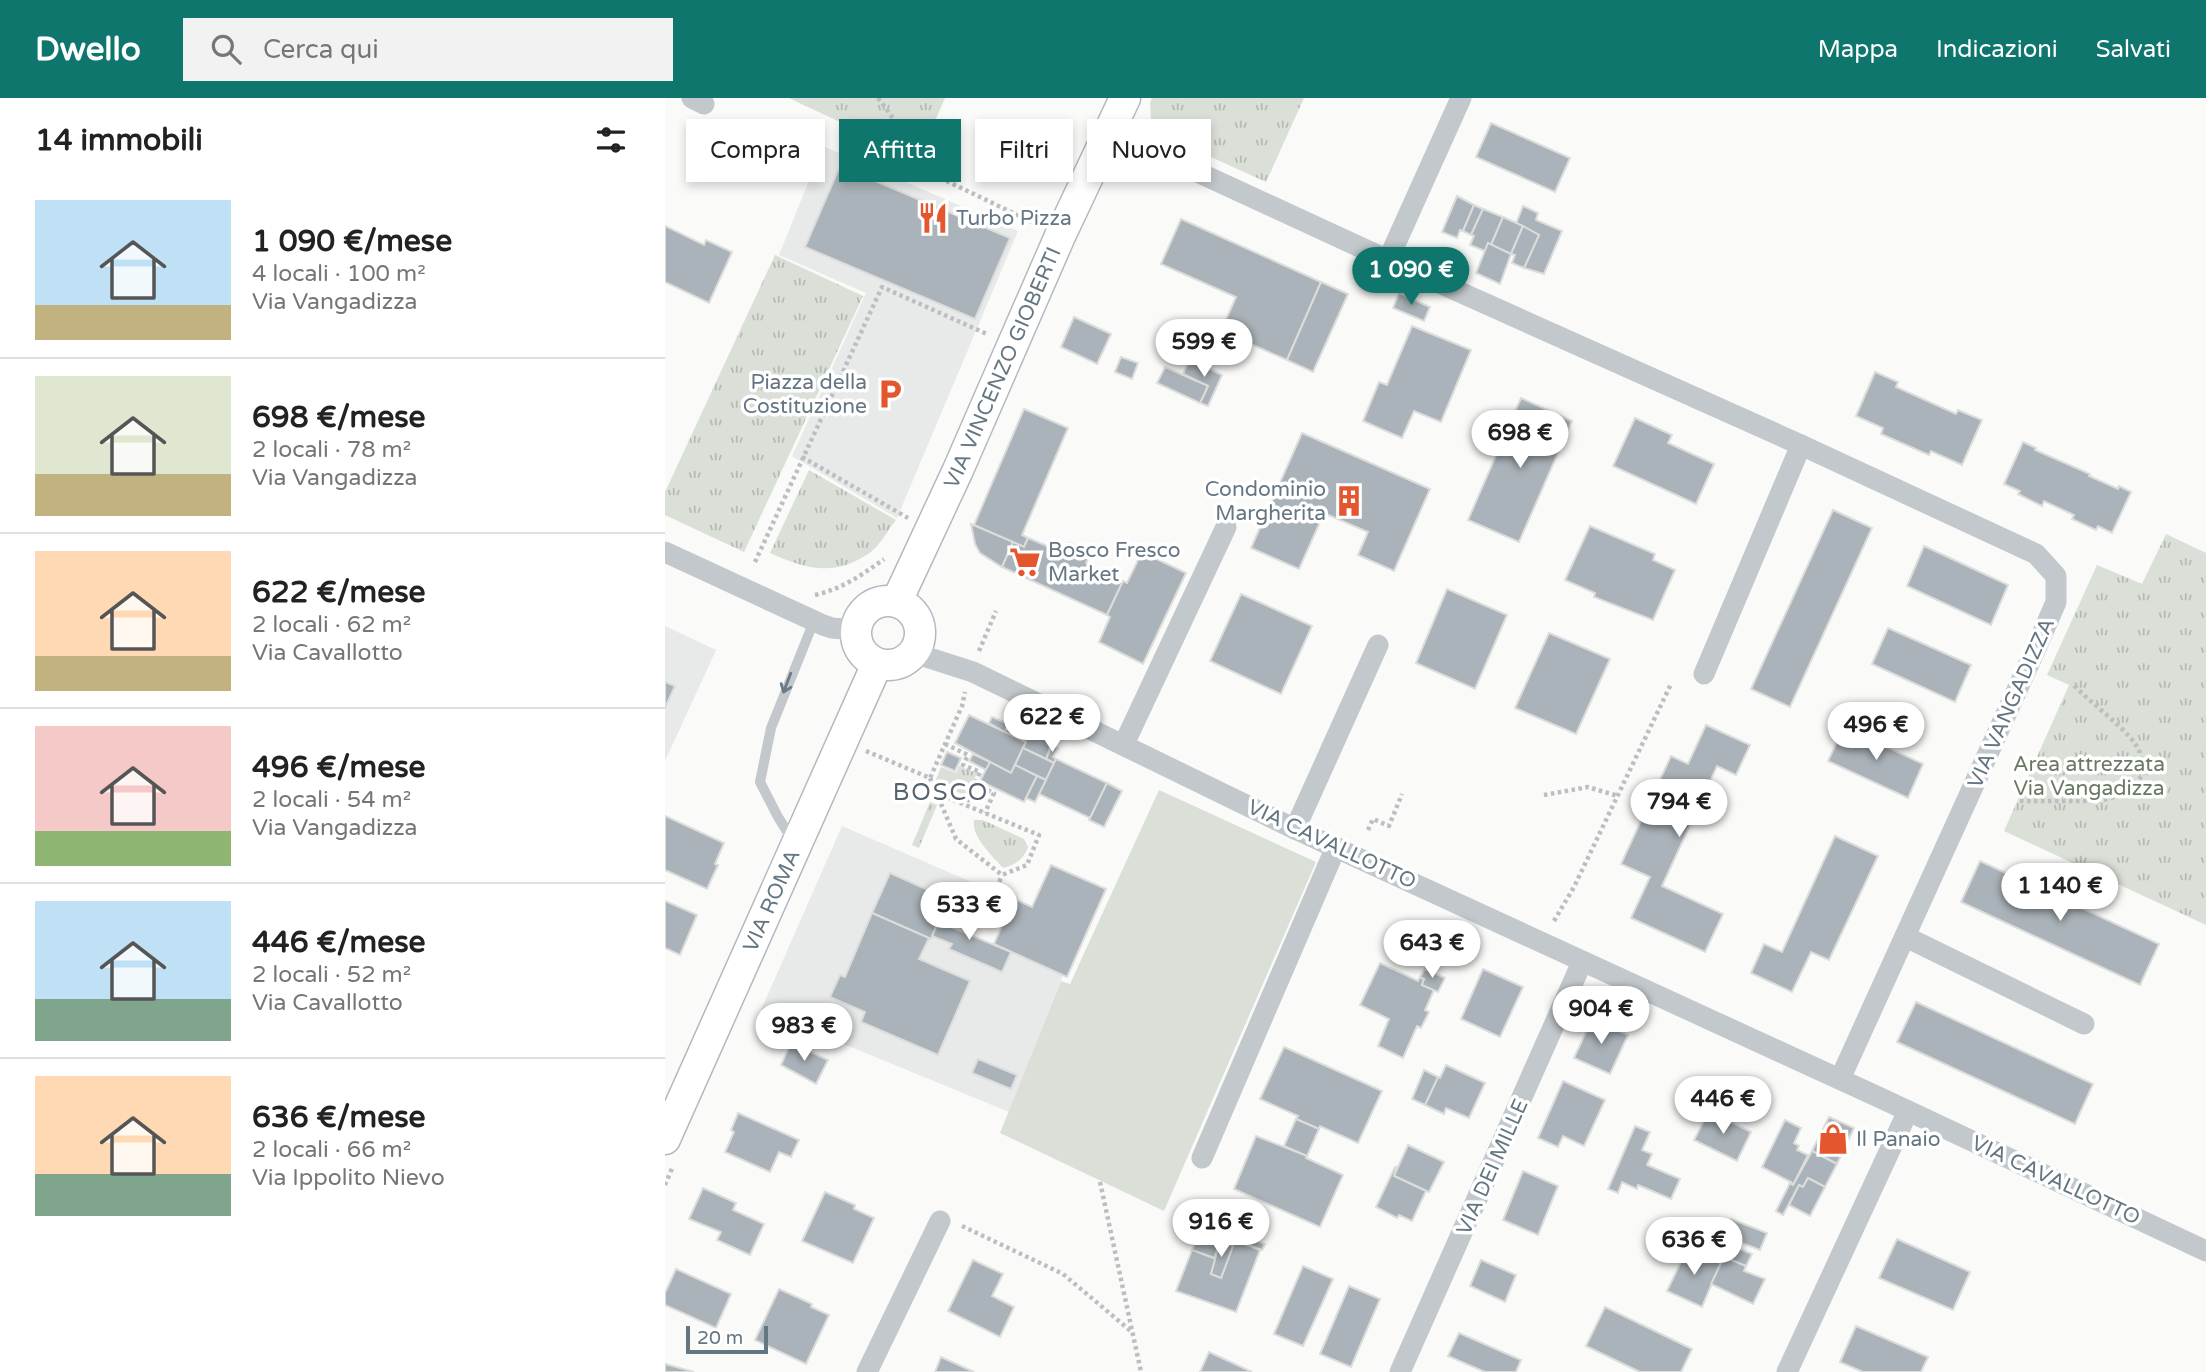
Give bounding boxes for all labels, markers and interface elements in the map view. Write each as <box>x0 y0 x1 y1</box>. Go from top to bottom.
search box <box>183 18 673 81</box>
text: Dwello <box>35 30 141 69</box>
icon: search <box>207 30 245 68</box>
text: Cerca qui <box>263 34 379 65</box>
text: Mappa <box>1818 35 1898 64</box>
text: Indicazioni <box>1936 35 2058 64</box>
text: Salvati <box>2096 35 2171 64</box>
chip: Compra <box>686 119 825 182</box>
chip: Affitta <box>839 119 961 182</box>
chip: Filtri <box>975 119 1073 182</box>
chip: Nuovo <box>1087 119 1211 182</box>
icon: filters <box>592 121 630 159</box>
text: 14 immobili <box>35 122 203 159</box>
restaurant icon: Turbo Pizza <box>916 201 950 235</box>
place label: Turbo Pizza <box>956 206 1072 231</box>
text: 1 090 €/mese <box>252 223 452 260</box>
icon: home <box>91 228 175 312</box>
street label: VIA VINCENZO GIOBERTI <box>939 244 1067 493</box>
pin: 1 090 € <box>1346 248 1476 307</box>
text: 1 090 € <box>1368 256 1454 284</box>
text: 4 locali · 100 m² <box>252 260 426 288</box>
text: Via Vangadizza <box>252 288 418 316</box>
pin: 599 € <box>1155 320 1253 379</box>
text: 599 € <box>1172 328 1237 356</box>
place label: Piazza della Costituzione <box>743 370 867 419</box>
parking icon: Piazza della Costituzione <box>873 377 907 411</box>
text: 698 €/mese <box>252 399 426 436</box>
icon: home <box>91 404 175 488</box>
pin: 698 € <box>1471 410 1569 470</box>
text: 698 € <box>1488 419 1553 447</box>
text: 2 locali · 78 m² <box>252 436 411 464</box>
text: Via Vangadizza <box>252 464 418 492</box>
place label: Condominio Margherita <box>1205 477 1326 526</box>
building icon: Condominio Margherita <box>1332 484 1366 518</box>
place label: Bosco Fresco Market <box>1048 538 1180 587</box>
supermarket icon: Bosco Fresco Market <box>1008 545 1042 579</box>
text: 622 €/mese <box>252 574 426 611</box>
icon: home <box>91 579 175 663</box>
text: 2 locali · 62 m² <box>252 611 411 639</box>
street label: VIA VANGADIZZA <box>1963 614 2060 792</box>
text: Via Cavallotto <box>252 639 403 667</box>
one-way arrow <box>780 672 793 694</box>
pin: 622 € <box>1003 694 1101 754</box>
pin: 496 € <box>1827 702 1925 762</box>
text: 622 € <box>1020 703 1085 731</box>
text: 496 € <box>1844 711 1909 739</box>
text: 496 €/mese <box>252 749 426 786</box>
park label: Area attrezzata Via Vangadizza <box>2013 752 2165 801</box>
icon: home <box>91 754 175 838</box>
district label: BOSCO <box>893 778 989 807</box>
pin: 794 € <box>1630 780 1728 839</box>
text: 2 locali · 54 m² <box>252 786 411 814</box>
text: 794 € <box>1647 788 1712 816</box>
street label: VIA CAVALLOTTO <box>1244 794 1420 894</box>
text: Via Vangadizza <box>252 814 418 842</box>
street label: VIA ROMA <box>738 846 806 956</box>
pin: 1 140 € <box>1995 864 2125 923</box>
text: 1 140 € <box>2017 872 2103 900</box>
pin: 533 € <box>920 882 1018 942</box>
text: 533 € <box>937 891 1002 919</box>
pin: 643 € <box>1383 920 1481 980</box>
text: 446 €/mese <box>252 924 426 961</box>
icon: home <box>91 929 175 1013</box>
text: 643 € <box>1400 929 1465 957</box>
text: 2 locali · 52 m² <box>252 961 411 989</box>
pin: 904 € <box>1552 986 1650 1046</box>
text: Via Cavallotto <box>252 989 403 1017</box>
text: 904 € <box>1569 995 1634 1023</box>
pin: 983 € <box>755 1004 853 1063</box>
text: 983 € <box>772 1012 837 1040</box>
pin: 446 € <box>1674 1076 1772 1136</box>
text: 446 € <box>1691 1085 1756 1113</box>
street label: VIA DEI MILLE <box>1451 1095 1534 1239</box>
text: 636 €/mese <box>252 1099 426 1136</box>
icon: home <box>91 1104 175 1188</box>
shop icon: Il Panaio <box>1816 1122 1850 1156</box>
place label: Il Panaio <box>1856 1127 1940 1152</box>
street label: VIA CAVALLOTTO <box>1968 1130 2144 1230</box>
text: 2 locali · 66 m² <box>252 1136 411 1164</box>
text: Via Ippolito Nievo <box>252 1164 445 1192</box>
pin: 916 € <box>1172 1200 1270 1259</box>
text: 916 € <box>1189 1208 1254 1236</box>
pin: 636 € <box>1645 1218 1743 1277</box>
text: 636 € <box>1662 1226 1727 1254</box>
scale bar <box>686 1323 768 1355</box>
text: 20 m <box>697 1327 743 1349</box>

